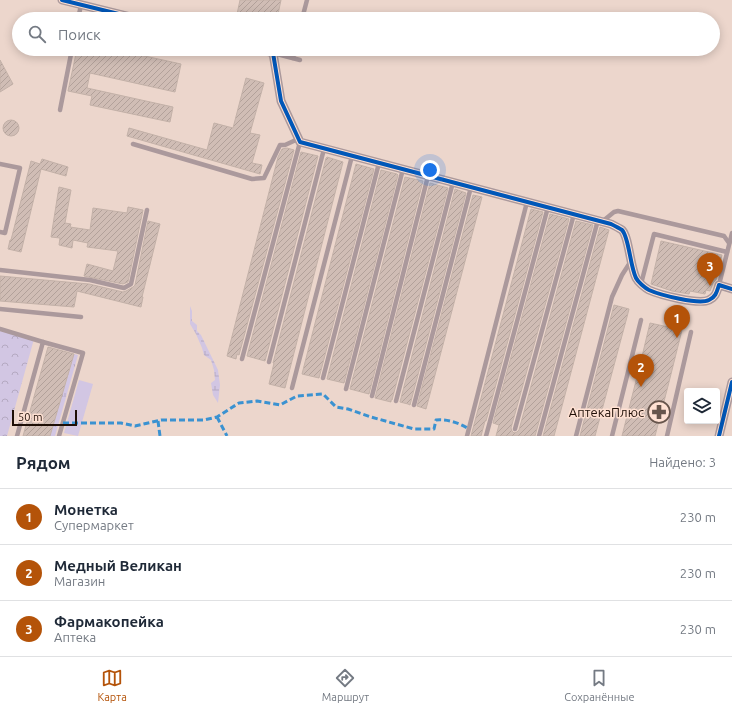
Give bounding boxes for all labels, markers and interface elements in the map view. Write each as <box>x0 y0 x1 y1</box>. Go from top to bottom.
search box <box>12 12 720 56</box>
icon: search <box>26 23 48 45</box>
text: Поиск <box>58 26 101 43</box>
your location <box>420 160 440 180</box>
pin: 3 <box>697 253 723 286</box>
pin: 1 <box>664 305 690 338</box>
pin: 2 <box>628 354 654 387</box>
map controls <box>684 388 720 424</box>
button: layers <box>684 388 720 424</box>
pharmacy icon: АптекаПлюс <box>646 399 672 425</box>
place label: АптекаПлюс <box>569 405 644 419</box>
scale bar <box>12 408 77 427</box>
text: 50 m <box>18 411 42 423</box>
text: Рядом <box>16 453 71 472</box>
text: Найдено: 3 <box>649 455 716 469</box>
text: Монетка <box>54 501 118 518</box>
text: 1 <box>25 510 33 524</box>
text: 230 m <box>680 510 716 524</box>
text: Супермаркет <box>54 518 134 532</box>
text: Медный Великан <box>54 557 182 574</box>
text: 2 <box>25 566 33 580</box>
text: 230 m <box>680 566 716 580</box>
text: Магазин <box>54 574 105 588</box>
text: Фармакопейка <box>54 613 164 630</box>
text: 3 <box>25 622 33 636</box>
text: 230 m <box>680 622 716 636</box>
text: Аптека <box>54 630 96 644</box>
tab: Карта <box>97 667 127 703</box>
tab: Маршрут <box>322 667 369 703</box>
tab: Сохранённые <box>564 667 634 703</box>

